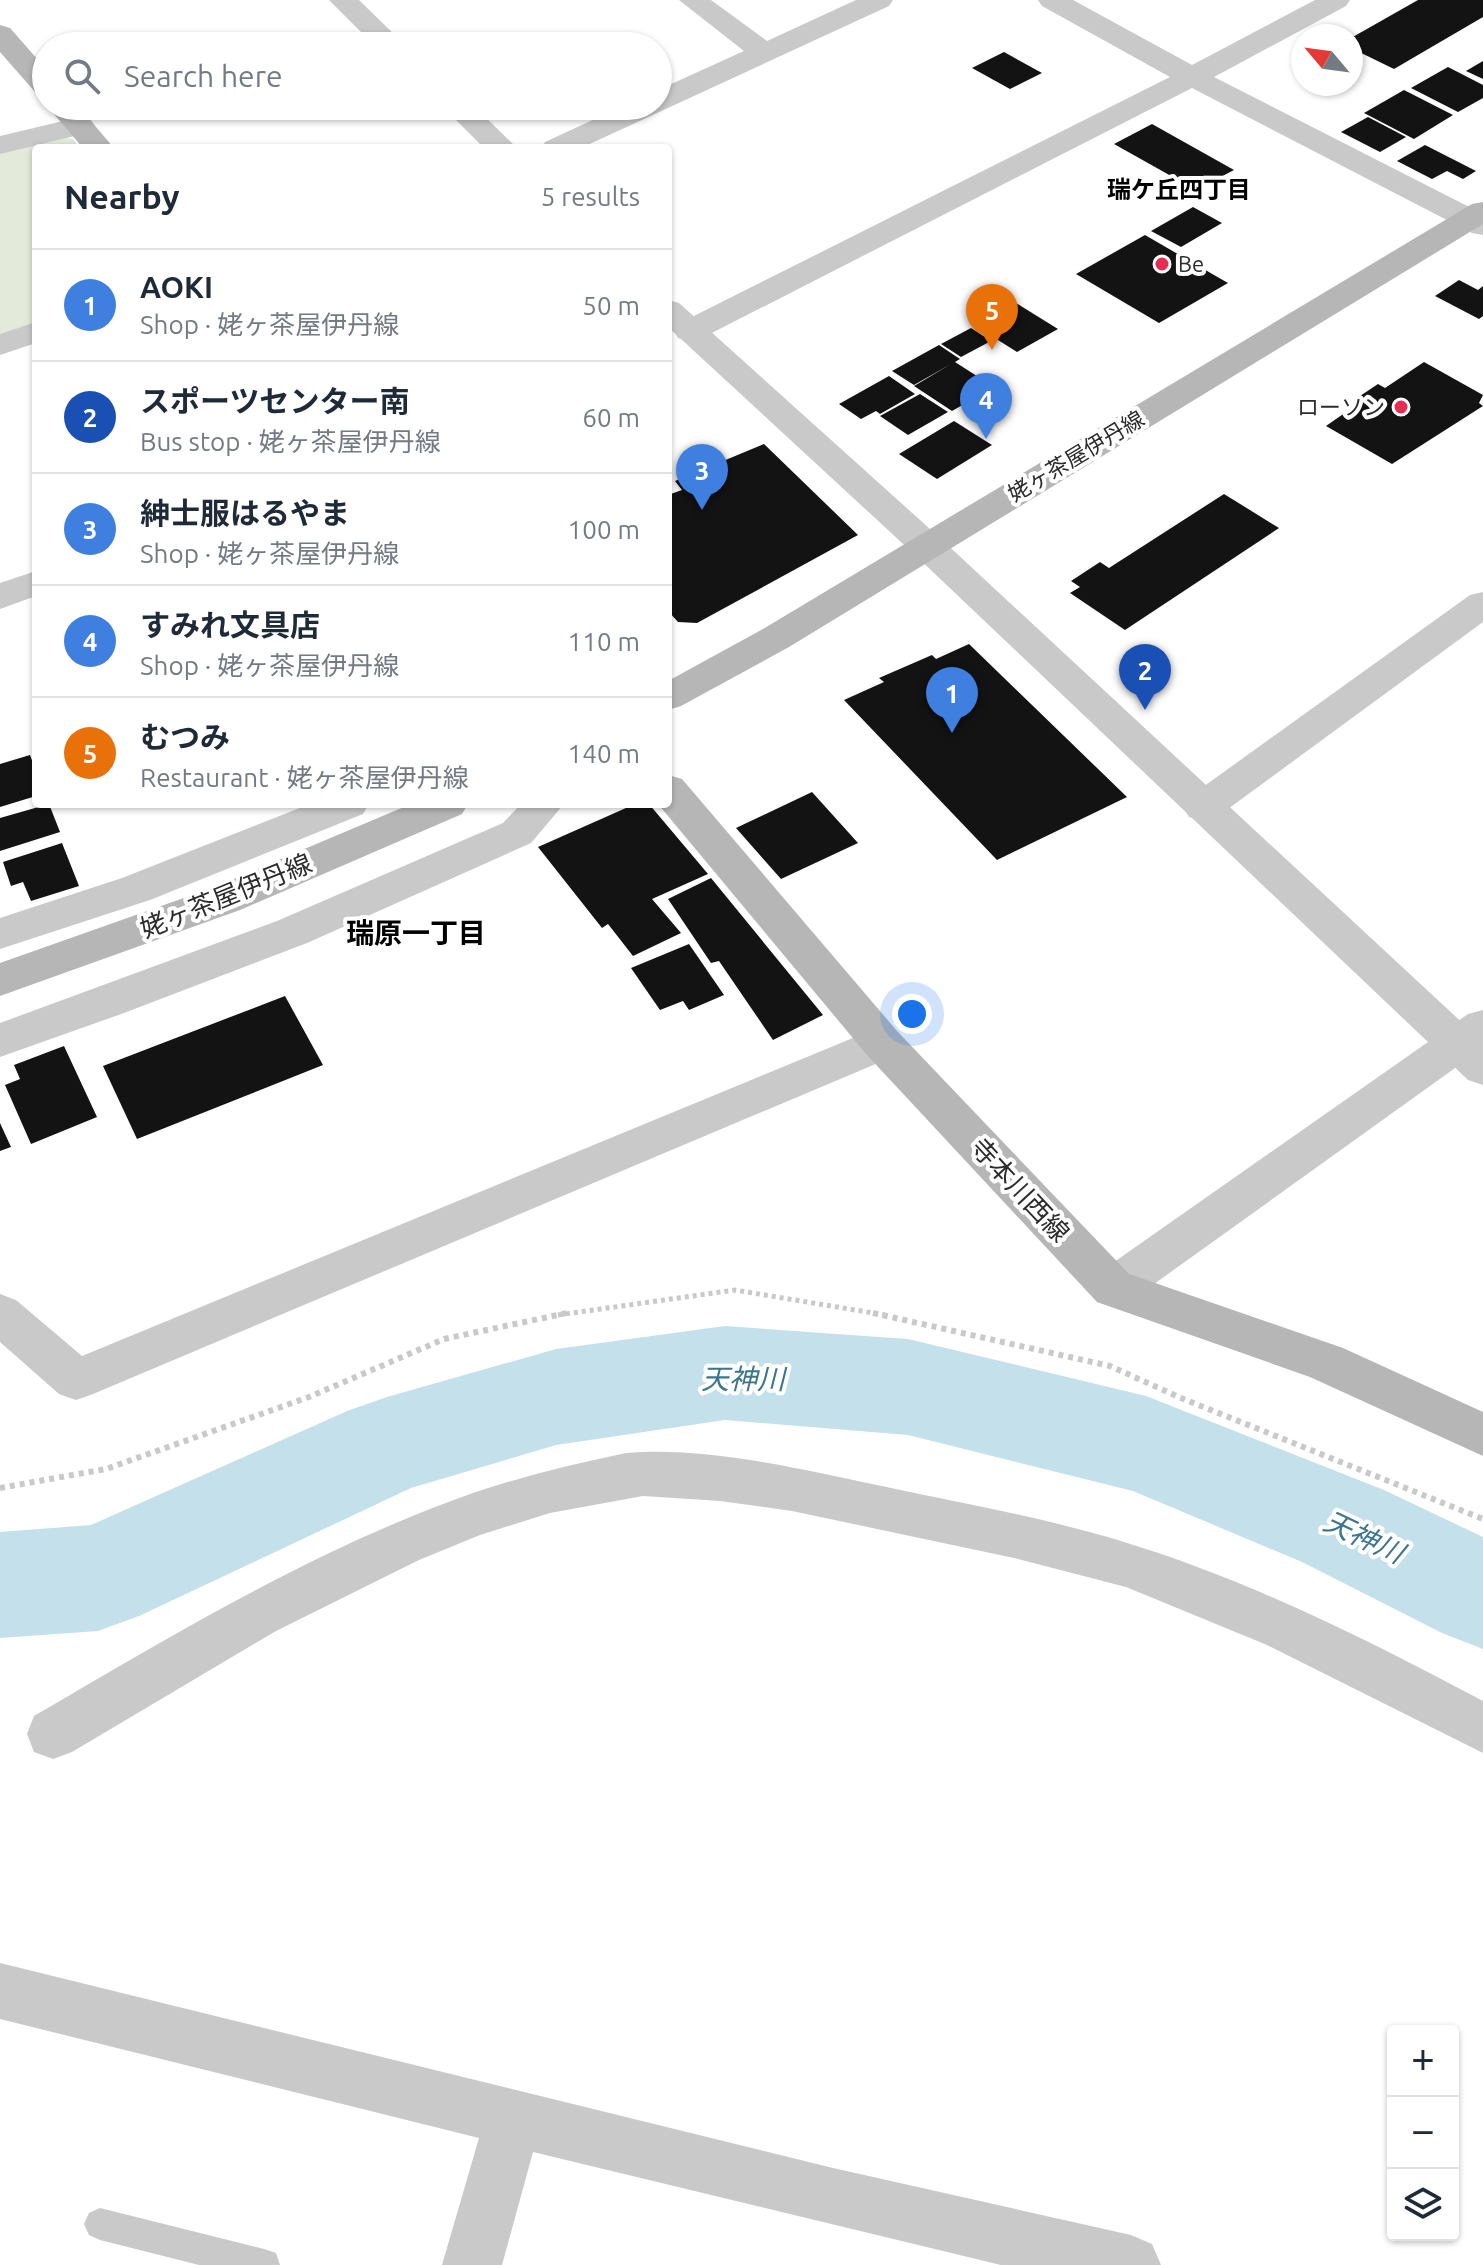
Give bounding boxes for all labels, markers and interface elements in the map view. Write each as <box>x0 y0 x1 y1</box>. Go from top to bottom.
north arrow <box>1291 24 1363 96</box>
search box <box>32 32 672 120</box>
icon: search <box>60 54 104 98</box>
text: Search here <box>124 59 283 93</box>
district label: 瑞ケ丘四丁目 <box>1107 176 1251 203</box>
text: Nearby <box>64 177 179 215</box>
text: 5 results <box>541 182 640 211</box>
place label: Be <box>1178 251 1204 276</box>
marker: Be <box>1153 255 1171 273</box>
text: AOKI <box>140 270 213 304</box>
pin: 5 <box>966 284 1018 350</box>
text: 1 <box>83 291 97 320</box>
text: 50 m <box>582 291 640 320</box>
text: Shop · 姥ヶ茶屋伊丹線 <box>140 310 399 339</box>
pin: 4 <box>960 373 1012 439</box>
text: スポーツセンター南 <box>140 384 409 418</box>
place label: ローソン <box>1297 394 1385 419</box>
marker: ローソン <box>1392 398 1410 416</box>
text: 2 <box>83 403 97 432</box>
text: 60 m <box>582 403 640 432</box>
street label: 姥ヶ茶屋伊丹線 <box>1003 405 1148 506</box>
text: Bus stop · 姥ヶ茶屋伊丹線 <box>140 427 441 456</box>
pin: 3 <box>676 444 728 510</box>
text: 紳士服はるやま <box>140 496 350 530</box>
text: 3 <box>83 515 97 544</box>
text: 100 m <box>568 515 640 544</box>
text: Shop · 姥ヶ茶屋伊丹線 <box>140 539 399 568</box>
text: すみれ文具店 <box>140 608 320 642</box>
text: 4 <box>83 627 97 656</box>
text: 110 m <box>568 627 640 656</box>
pin: 2 <box>1119 644 1171 710</box>
text: Shop · 姥ヶ茶屋伊丹線 <box>140 651 399 680</box>
pin: 1 <box>926 667 978 733</box>
text: むつみ <box>140 720 230 754</box>
text: 5 <box>83 739 97 768</box>
text: 140 m <box>568 739 640 768</box>
text: Restaurant · 姥ヶ茶屋伊丹線 <box>140 763 469 792</box>
street label: 姥ヶ茶屋伊丹線 <box>136 848 316 943</box>
district label: 瑞原一丁目 <box>346 917 486 948</box>
your location <box>892 994 932 1034</box>
street label: 寺本川西線 <box>965 1132 1075 1247</box>
water label: 天神川 <box>701 1363 788 1394</box>
water label: 天神川 <box>1320 1505 1412 1570</box>
map controls <box>1387 2025 1459 2241</box>
button: + <box>1387 2025 1459 2097</box>
button: − <box>1387 2097 1459 2169</box>
button: layers <box>1387 2169 1459 2241</box>

